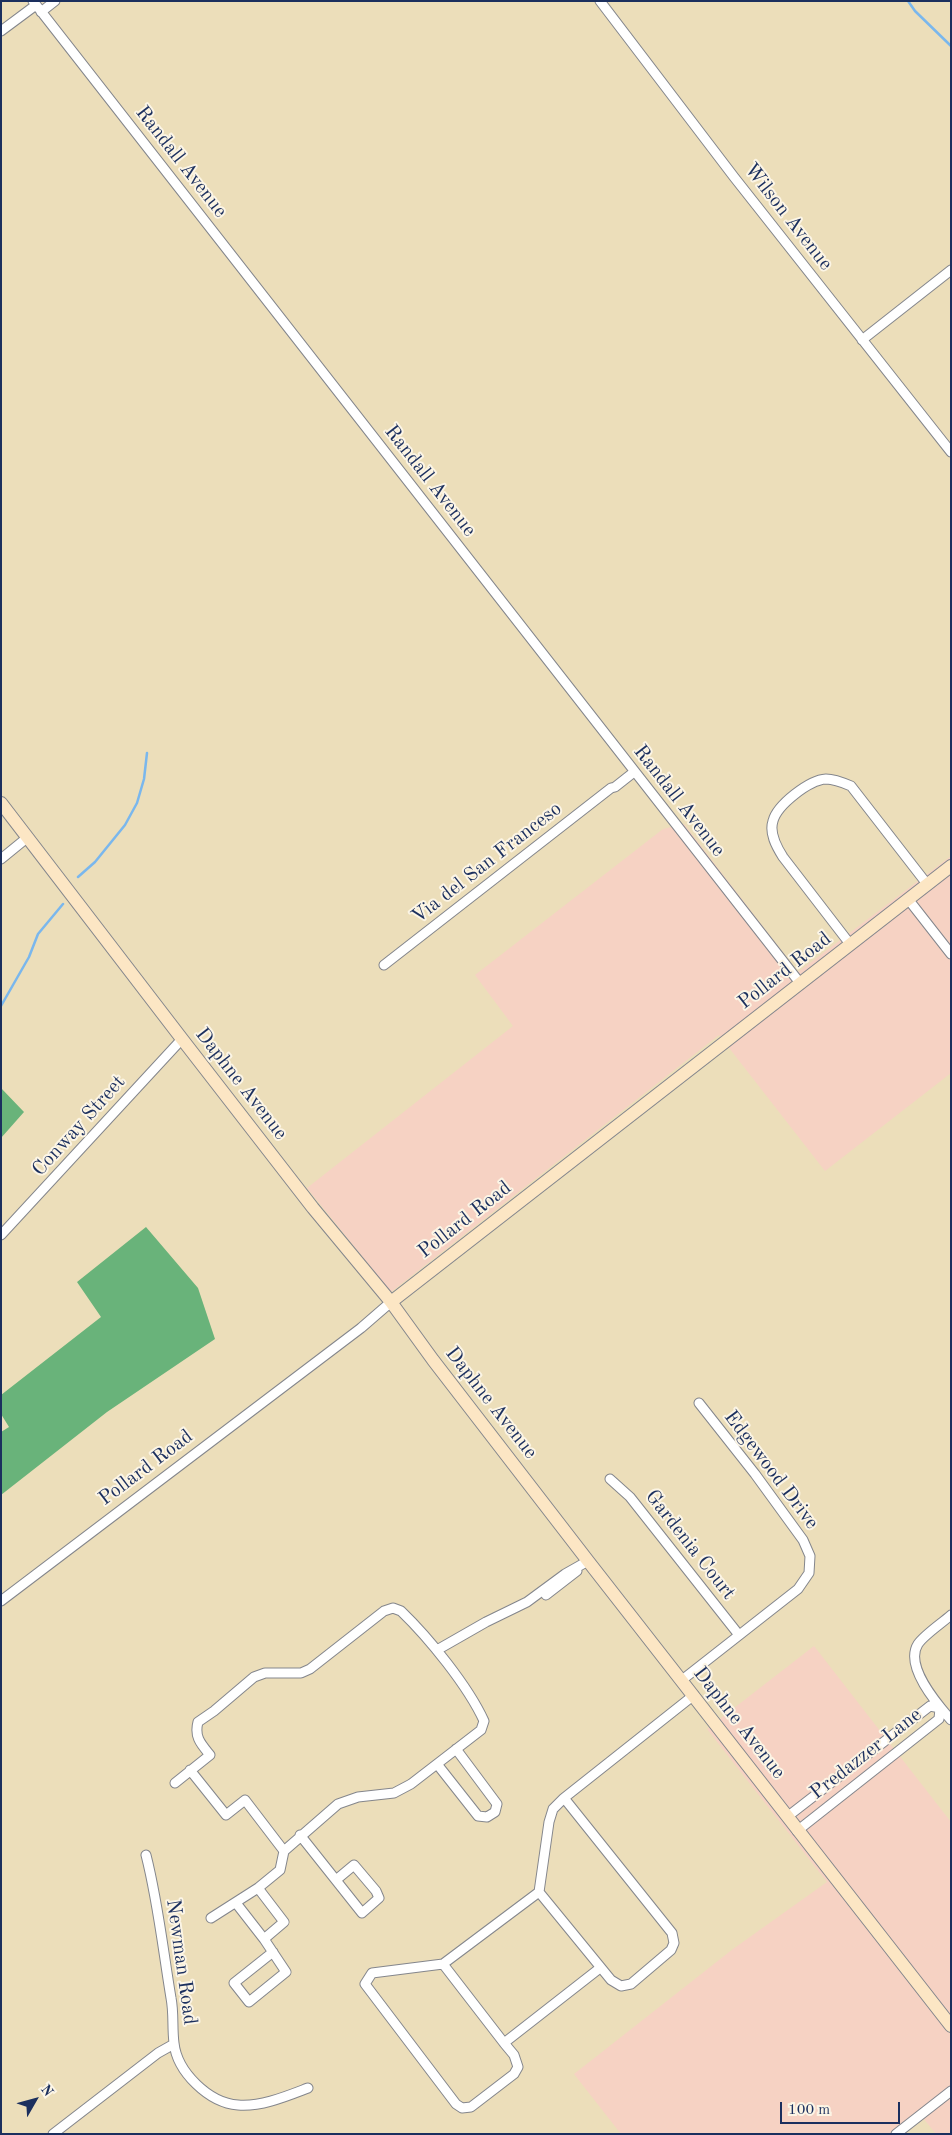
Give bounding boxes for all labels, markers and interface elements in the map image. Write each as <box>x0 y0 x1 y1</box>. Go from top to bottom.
street label: Randall Avenue <box>130 101 232 223</box>
street label: Wilson Avenue <box>739 158 837 276</box>
street label: Randall Avenue <box>379 420 481 542</box>
street label: Randall Avenue <box>628 740 730 862</box>
street label: Via del San Franceso <box>407 797 567 929</box>
street label: Pollard Road <box>733 927 837 1015</box>
street label: Daphne Avenue <box>190 1023 292 1145</box>
street label: Conway Street <box>27 1070 131 1182</box>
street label: Pollard Road <box>413 1176 517 1264</box>
street label: Daphne Avenue <box>440 1342 542 1464</box>
street label: Edgewood Drive <box>718 1406 824 1534</box>
street label: Pollard Road <box>94 1425 198 1511</box>
street label: Gardenia Court <box>640 1485 740 1605</box>
street label: Daphne Avenue <box>688 1662 790 1784</box>
street label: Predazzer Lane <box>805 1703 927 1805</box>
street label: Newman Road <box>160 1898 202 2026</box>
north arrow <box>10 2075 60 2125</box>
text: N <box>38 2082 56 2099</box>
scale bar <box>782 2092 902 2124</box>
text: 100 m <box>788 2103 830 2118</box>

